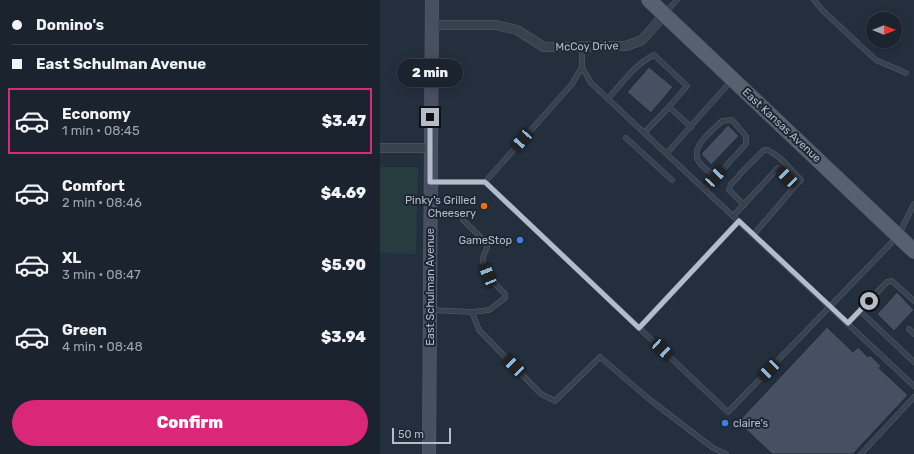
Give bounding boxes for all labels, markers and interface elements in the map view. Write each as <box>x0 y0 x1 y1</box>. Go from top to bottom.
north arrow <box>866 12 902 48</box>
map controls <box>866 12 902 48</box>
text: Domino's <box>36 16 104 34</box>
street label: McCoy Drive <box>555 39 619 54</box>
text: East Schulman Avenue <box>36 55 206 73</box>
callout: 2 min <box>397 59 463 87</box>
text: 2 min <box>412 65 448 80</box>
street label: East Kansas Avenue <box>740 86 824 165</box>
icon: car <box>14 103 50 139</box>
text: Economy <box>62 105 131 123</box>
route end <box>421 108 439 126</box>
text: $3.47 <box>322 112 366 130</box>
text: 1 min · 08:45 <box>62 123 140 138</box>
car <box>510 127 534 153</box>
car <box>702 164 728 190</box>
car <box>774 164 800 190</box>
icon: car <box>14 175 50 211</box>
text: Comfort <box>62 177 125 195</box>
text: $4.69 <box>321 184 366 202</box>
place label: Pinky's Grilled Cheesery <box>405 194 476 220</box>
text: 2 min · 08:46 <box>62 195 142 210</box>
marker: Pinky's Grilled Cheesery <box>479 201 489 211</box>
street label: East Schulman Avenue <box>424 228 437 346</box>
place label: GameStop <box>458 234 512 247</box>
marker: GameStop <box>515 235 525 245</box>
icon: car <box>14 247 50 283</box>
text: XL <box>62 249 81 267</box>
text: $5.90 <box>321 256 366 274</box>
car <box>478 262 498 288</box>
text: 3 min · 08:47 <box>62 267 141 282</box>
route start <box>860 292 878 310</box>
icon: car <box>14 319 50 355</box>
text: Green <box>62 321 107 339</box>
text: $3.94 <box>321 328 366 346</box>
car <box>649 336 675 362</box>
text: 4 min · 08:48 <box>62 339 143 354</box>
car <box>501 353 527 379</box>
car <box>756 357 782 383</box>
button: Confirm <box>12 400 368 446</box>
place label: claire's <box>733 417 769 430</box>
marker: claire's <box>720 418 730 428</box>
scale bar <box>392 426 451 445</box>
text: 50 m <box>398 428 424 441</box>

